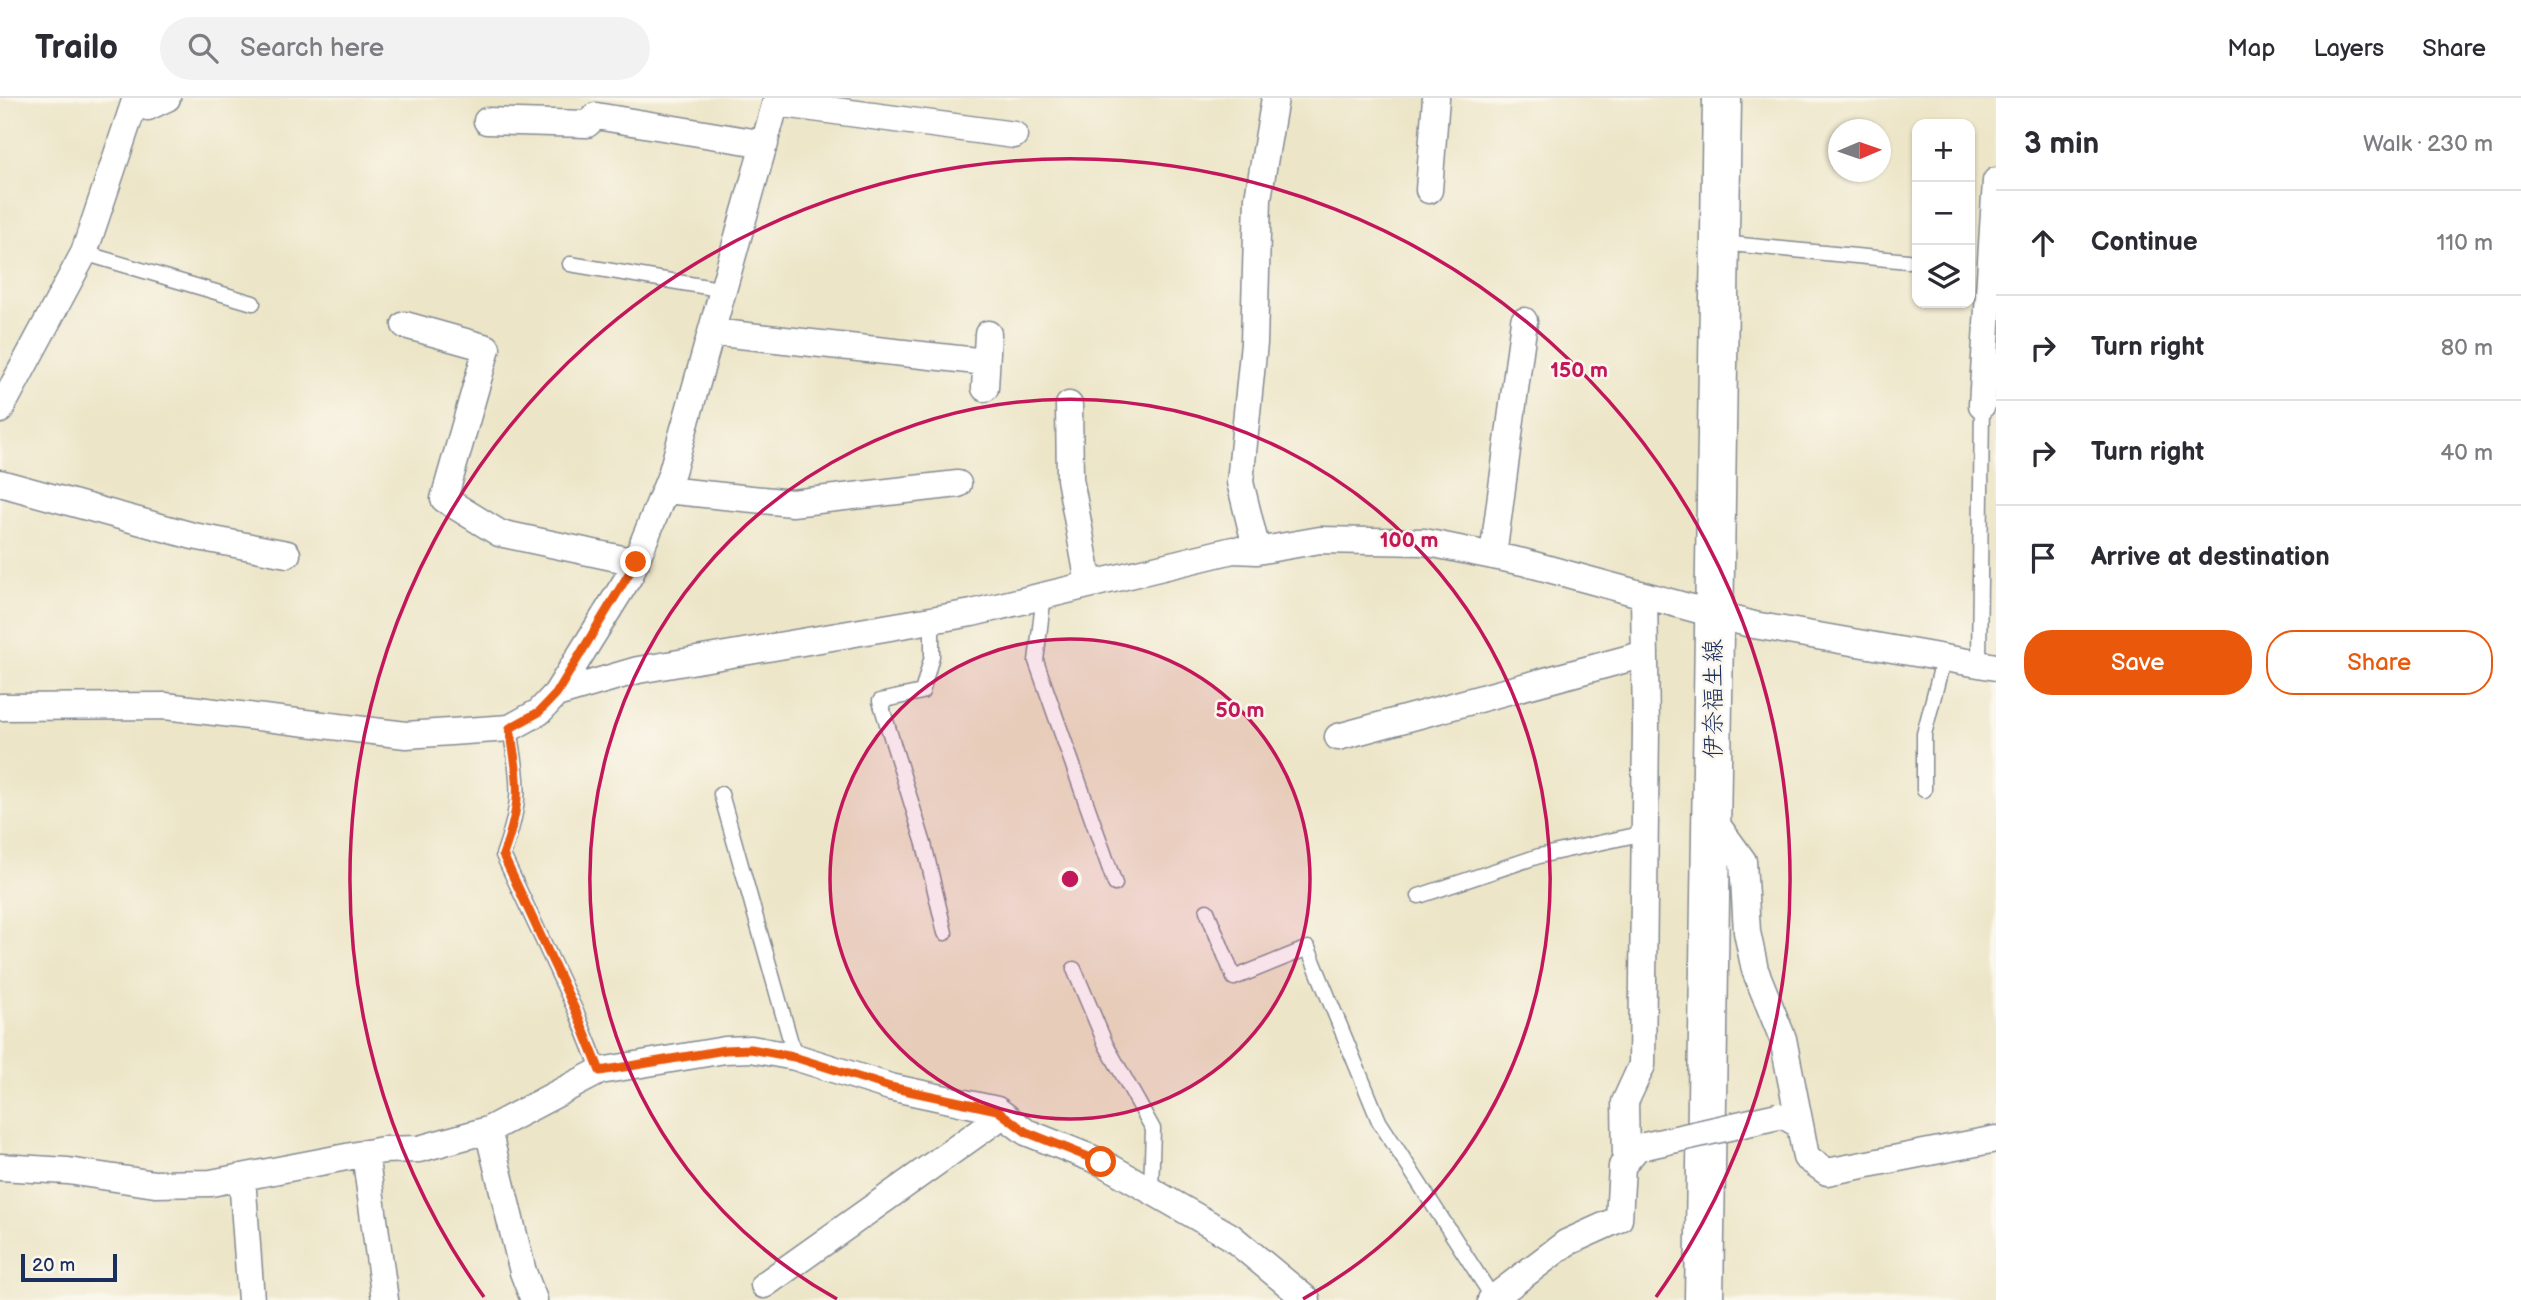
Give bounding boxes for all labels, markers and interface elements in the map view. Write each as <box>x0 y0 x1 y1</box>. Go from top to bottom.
search box <box>160 17 650 80</box>
text: Trailo <box>35 28 118 68</box>
icon: search <box>184 29 222 67</box>
text: Search here <box>240 33 384 64</box>
text: Map <box>2227 34 2275 63</box>
text: Layers <box>2313 34 2384 63</box>
text: Share <box>2422 34 2486 63</box>
north arrow <box>1828 119 1891 182</box>
map controls <box>1912 119 1975 308</box>
button: + <box>1912 119 1975 182</box>
text: 3 min <box>2024 126 2099 162</box>
text: Walk · 230 m <box>2363 130 2493 158</box>
button: − <box>1912 182 1975 245</box>
icon: ahead <box>2024 224 2062 262</box>
text: Continue <box>2091 227 2198 258</box>
text: 110 m <box>2436 229 2493 257</box>
button: layers <box>1912 245 1975 308</box>
icon: right <box>2024 329 2062 367</box>
text: Turn right <box>2091 332 2204 363</box>
text: 80 m <box>2441 334 2493 362</box>
text: 150 m <box>1550 358 1608 383</box>
icon: right <box>2024 434 2062 472</box>
text: Turn right <box>2091 437 2204 468</box>
text: 40 m <box>2440 439 2493 467</box>
text: 100 m <box>1380 528 1438 553</box>
icon: arrive <box>2024 539 2062 577</box>
text: Arrive at destination <box>2091 542 2330 573</box>
route end <box>620 546 651 577</box>
button: Save <box>2024 630 2252 695</box>
button: Share <box>2266 630 2493 695</box>
street label: 伊奈福生線 <box>1699 639 1728 759</box>
text: 50 m <box>1216 698 1264 723</box>
centre of rings <box>1058 867 1082 891</box>
route start <box>1085 1146 1116 1177</box>
scale bar <box>21 1251 117 1283</box>
text: 20 m <box>32 1254 75 1277</box>

